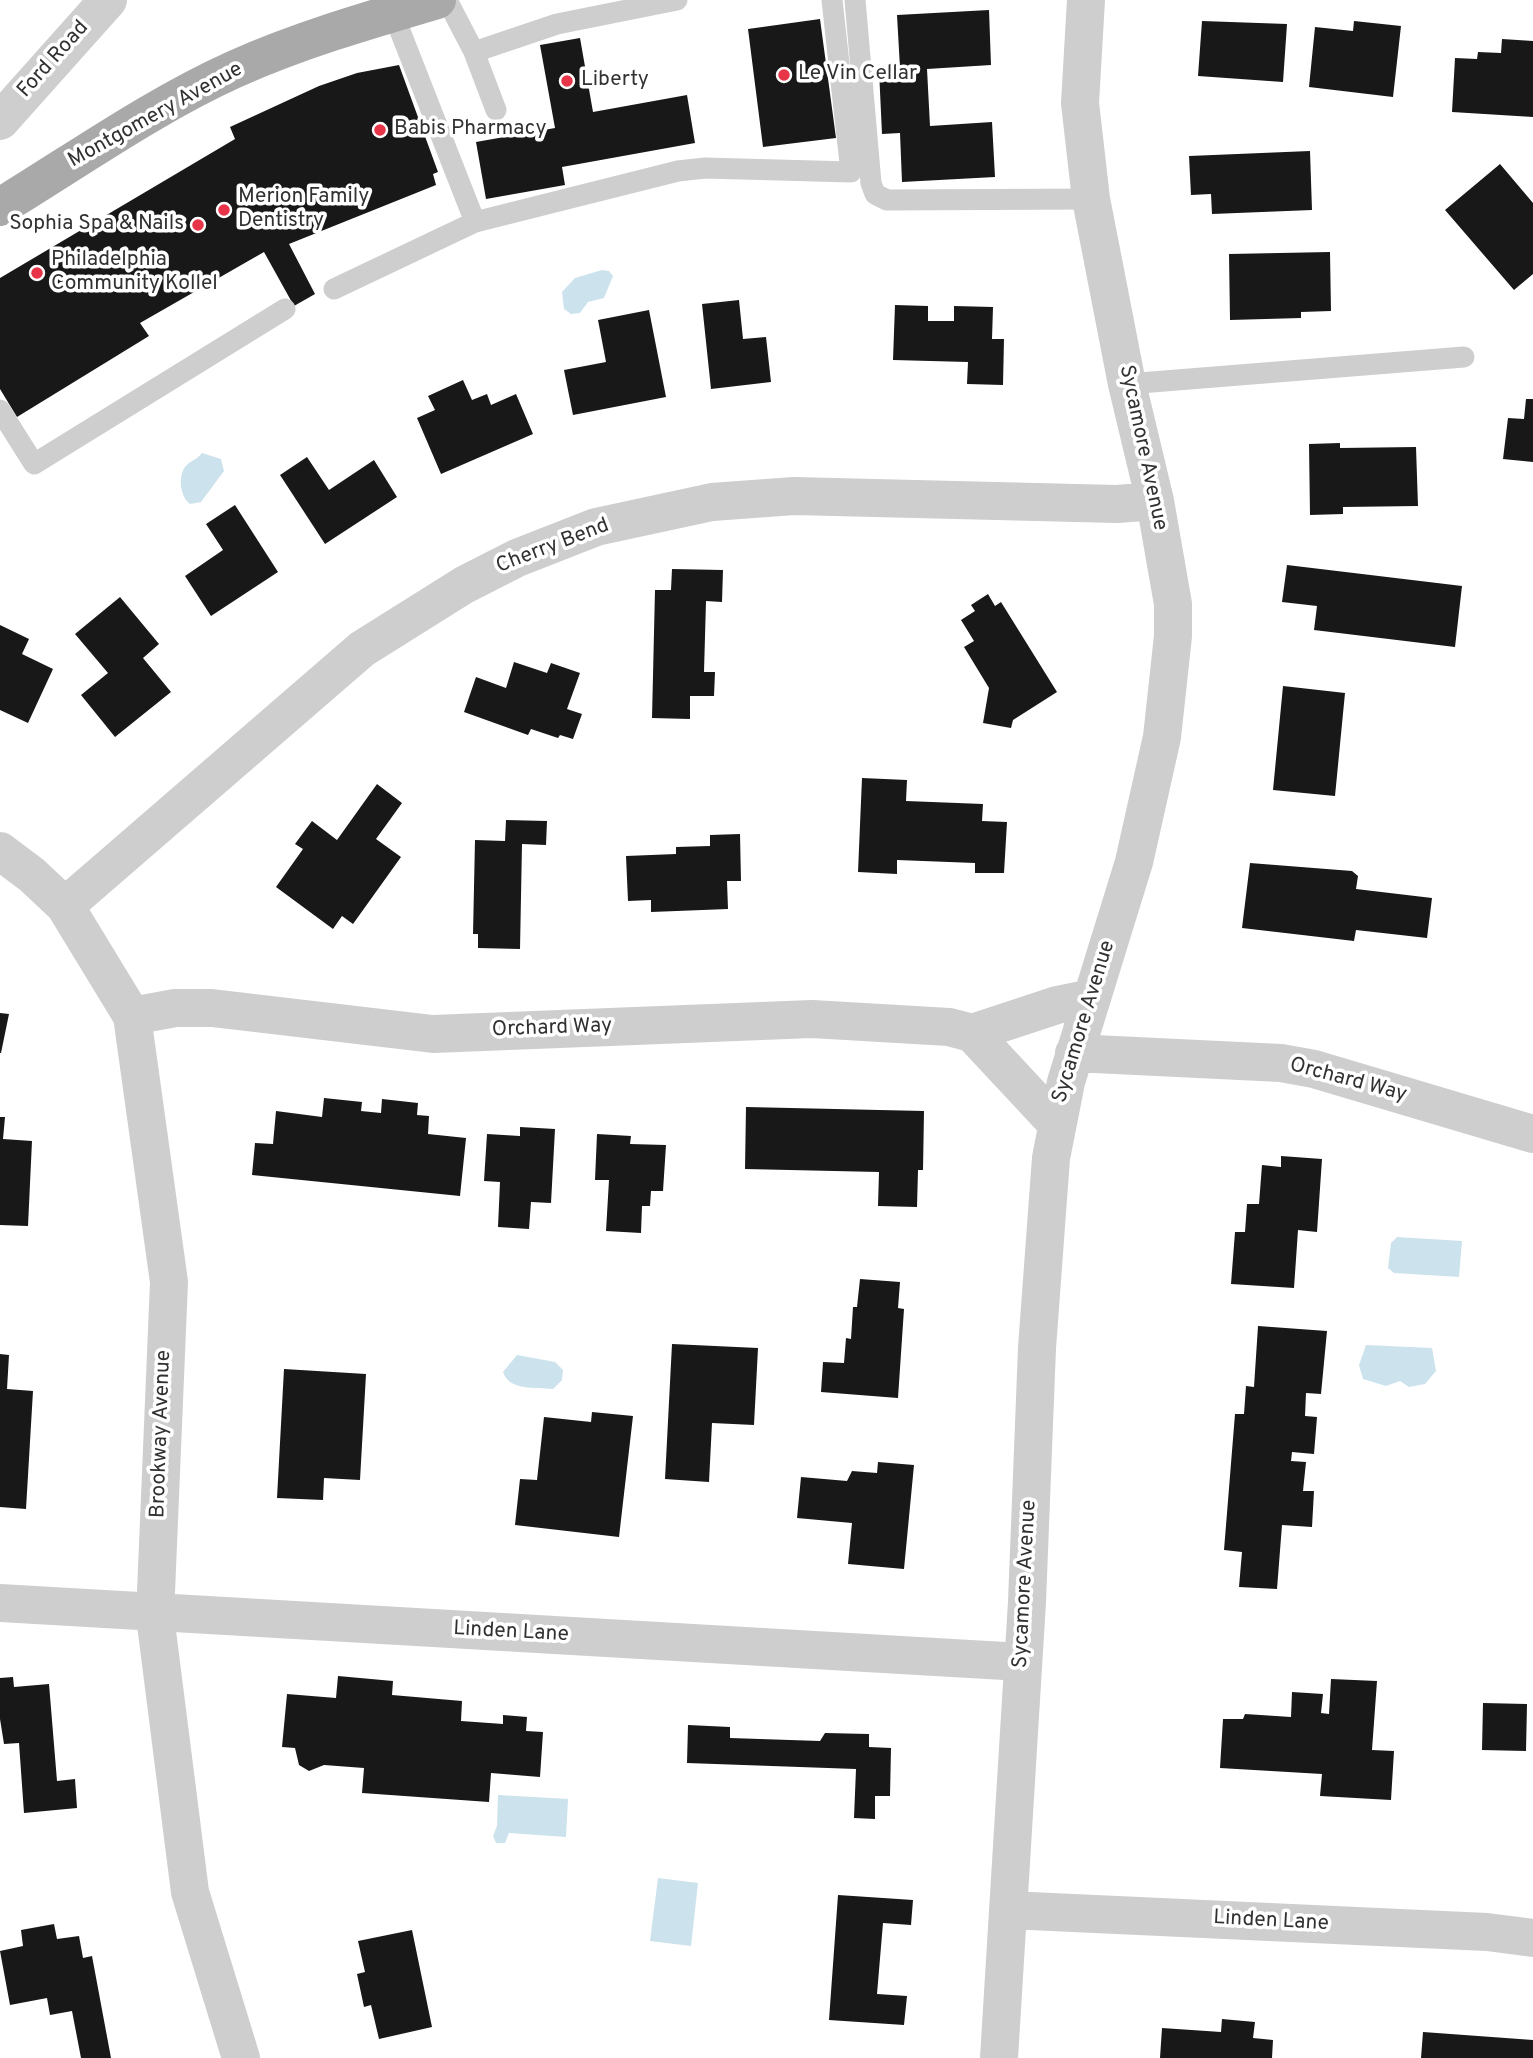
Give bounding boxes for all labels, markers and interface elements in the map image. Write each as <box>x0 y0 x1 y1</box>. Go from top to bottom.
street label: Ford Road <box>13 16 95 104</box>
street label: Montgomery Avenue <box>64 58 248 174</box>
place label: Le Vin Cellar <box>798 62 917 88</box>
marker: Le Vin Cellar <box>776 67 792 83</box>
place label: Liberty <box>581 68 649 94</box>
marker: Liberty <box>559 73 575 89</box>
place label: Babis Pharmacy <box>394 117 547 143</box>
marker: Babis Pharmacy <box>372 122 388 138</box>
place label: Merion Family Dentistry <box>238 185 369 235</box>
marker: Merion Family Dentistry <box>216 202 232 218</box>
place label: Sophia Spa & Nails <box>9 212 184 238</box>
marker: Sophia Spa & Nails <box>190 217 206 233</box>
place label: Philadelphia Community Kollel <box>51 248 218 298</box>
marker: Philadelphia Community Kollel <box>29 265 45 281</box>
street label: Sycamore Avenue <box>1112 363 1172 533</box>
street label: Cherry Bend <box>493 514 613 580</box>
street label: Sycamore Avenue <box>1048 938 1122 1106</box>
street label: Orchard Way <box>491 1014 613 1044</box>
street label: Orchard Way <box>1287 1053 1409 1109</box>
street label: Brookway Avenue <box>146 1350 178 1518</box>
street label: Sycamore Avenue <box>1009 1499 1043 1669</box>
street label: Linden Lane <box>453 1617 569 1649</box>
street label: Linden Lane <box>1213 1906 1329 1938</box>

